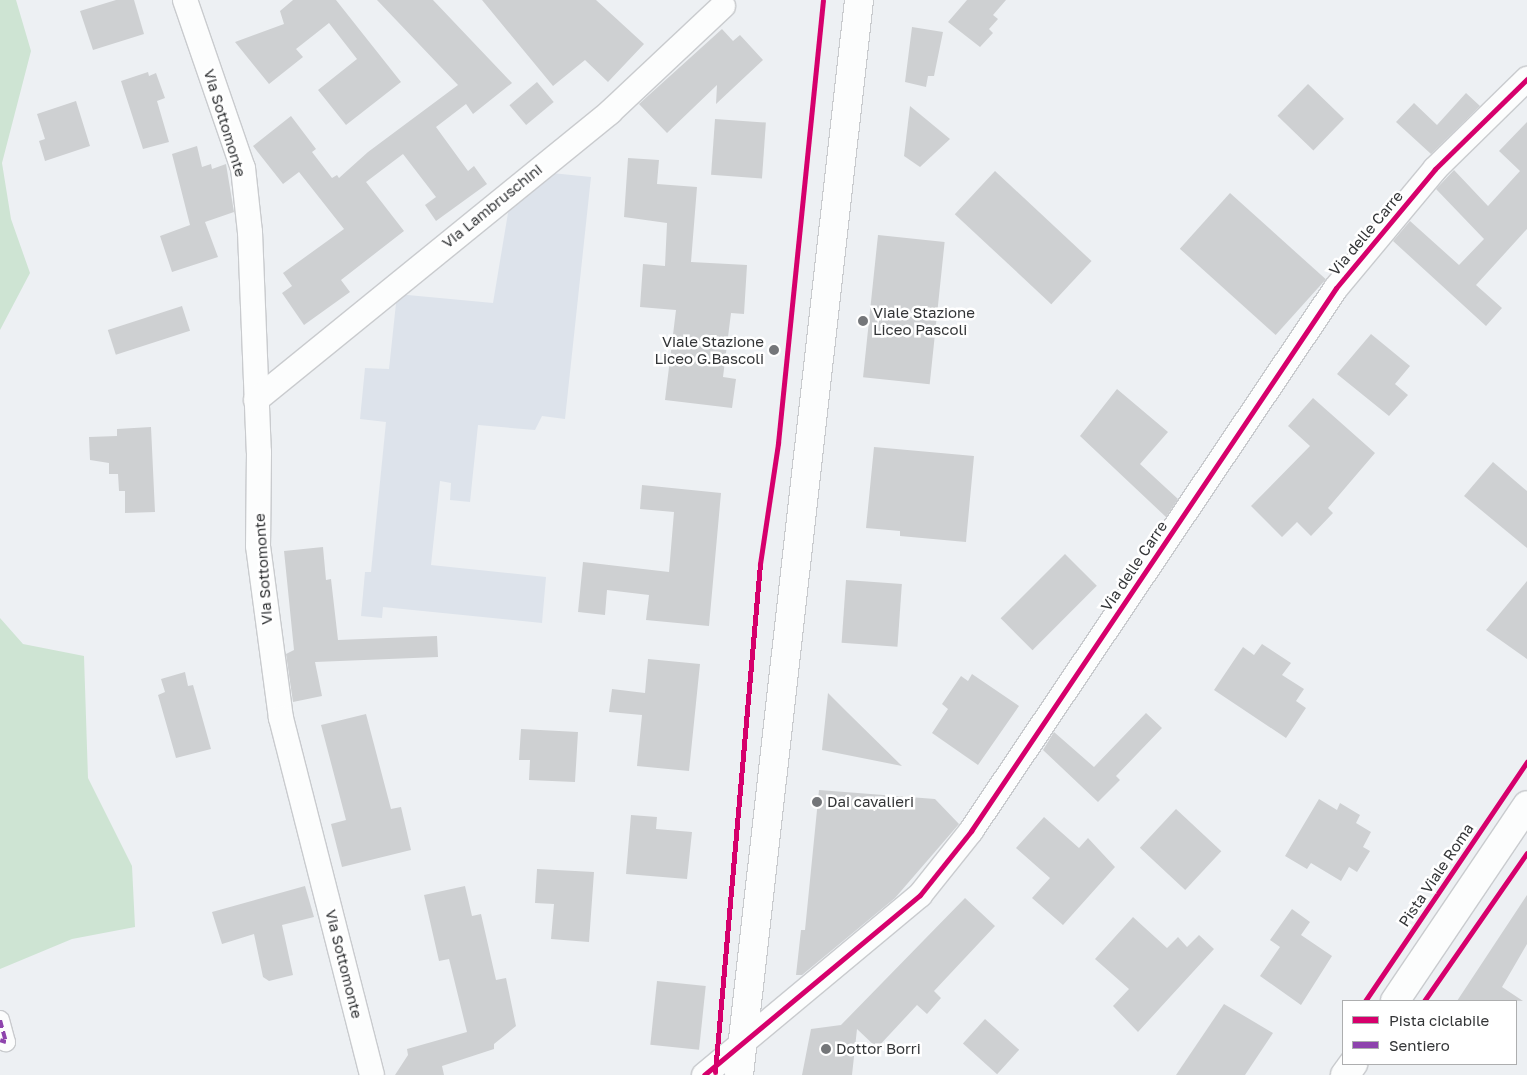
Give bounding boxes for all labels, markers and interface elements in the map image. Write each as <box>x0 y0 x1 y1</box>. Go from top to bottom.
street label: Via Sottomonte <box>200 67 250 179</box>
street label: Via Lambruschini <box>438 160 546 252</box>
street label: Via delle Carre <box>1325 187 1407 279</box>
place label: Viale Stazione Liceo Pascoli <box>873 303 975 338</box>
marker: Viale Stazione Liceo Pascoli <box>857 315 869 327</box>
place label: Viale Stazione Liceo G.Bascoli <box>655 332 764 367</box>
marker: Viale Stazione Liceo G.Bascoli <box>768 344 780 356</box>
street label: Via Sottomonte <box>250 513 276 625</box>
street label: Via delle Carre <box>1097 517 1171 615</box>
place label: Dai cavalieri <box>827 793 914 811</box>
marker: Dai cavalieri <box>811 796 823 808</box>
street label: Pista Viale Roma <box>1395 820 1477 930</box>
street label: Via Sottomonte <box>322 908 366 1020</box>
legend <box>1342 1000 1517 1065</box>
text: Pista ciclabile <box>1389 1011 1489 1029</box>
text: Sentiero <box>1389 1036 1450 1054</box>
place label: Dottor Borri <box>836 1040 921 1058</box>
marker: Dottor Borri <box>820 1043 832 1055</box>

